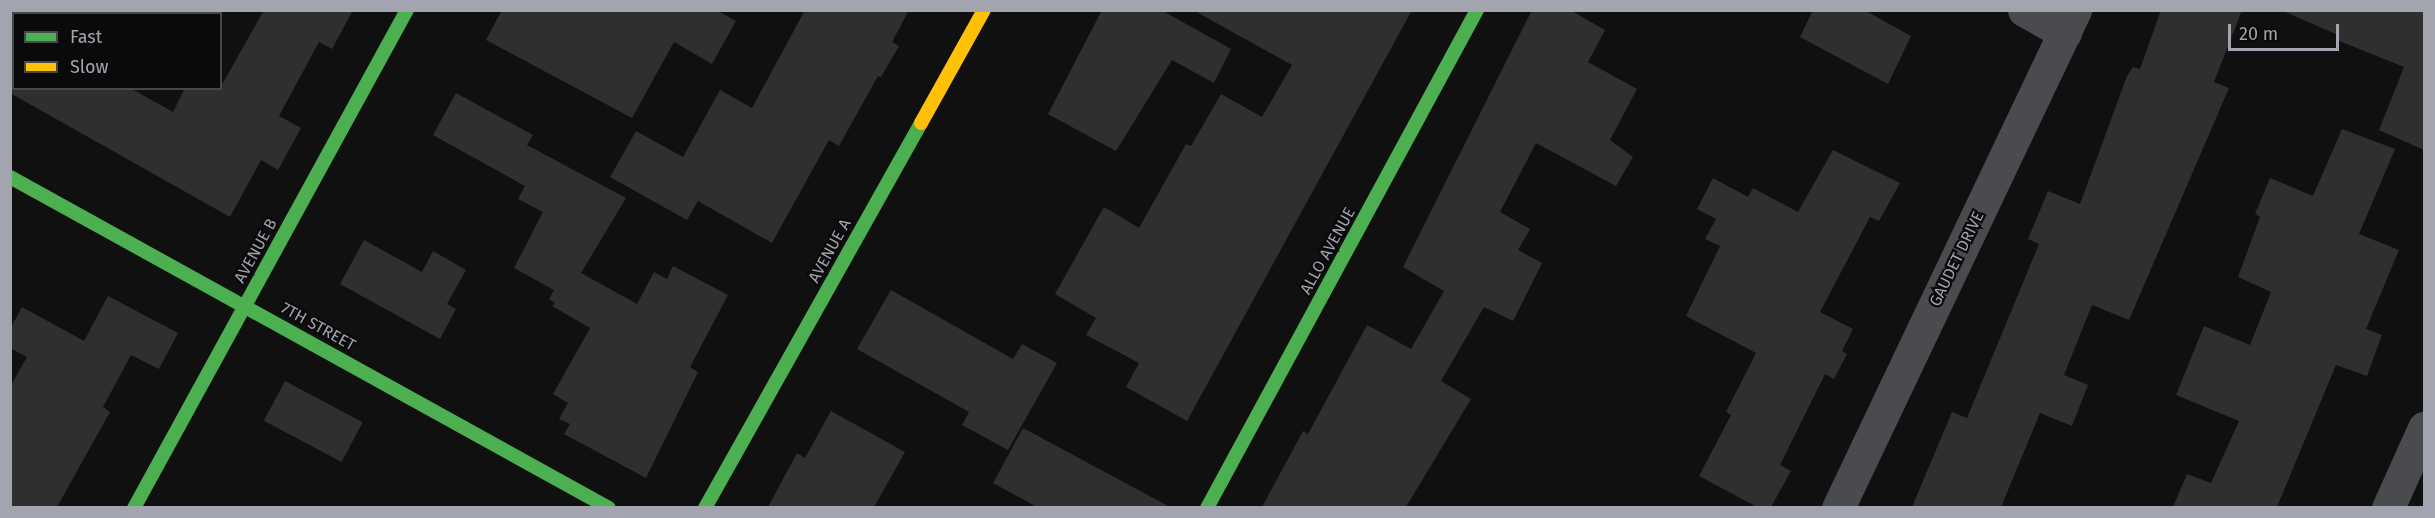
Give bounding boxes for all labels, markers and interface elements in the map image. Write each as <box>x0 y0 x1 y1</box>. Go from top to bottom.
legend <box>12 12 222 90</box>
scale bar <box>2231 12 2342 50</box>
text: 20 m <box>2239 23 2278 45</box>
text: Fast <box>70 26 102 48</box>
text: Slow <box>70 56 108 78</box>
street label: ALLO AVENUE <box>1296 204 1360 298</box>
street label: GAUDET DRIVE <box>1926 208 1988 310</box>
street label: AVENUE B <box>231 216 281 286</box>
street label: AVENUE A <box>805 216 855 286</box>
street label: 7TH STREET <box>277 299 359 355</box>

